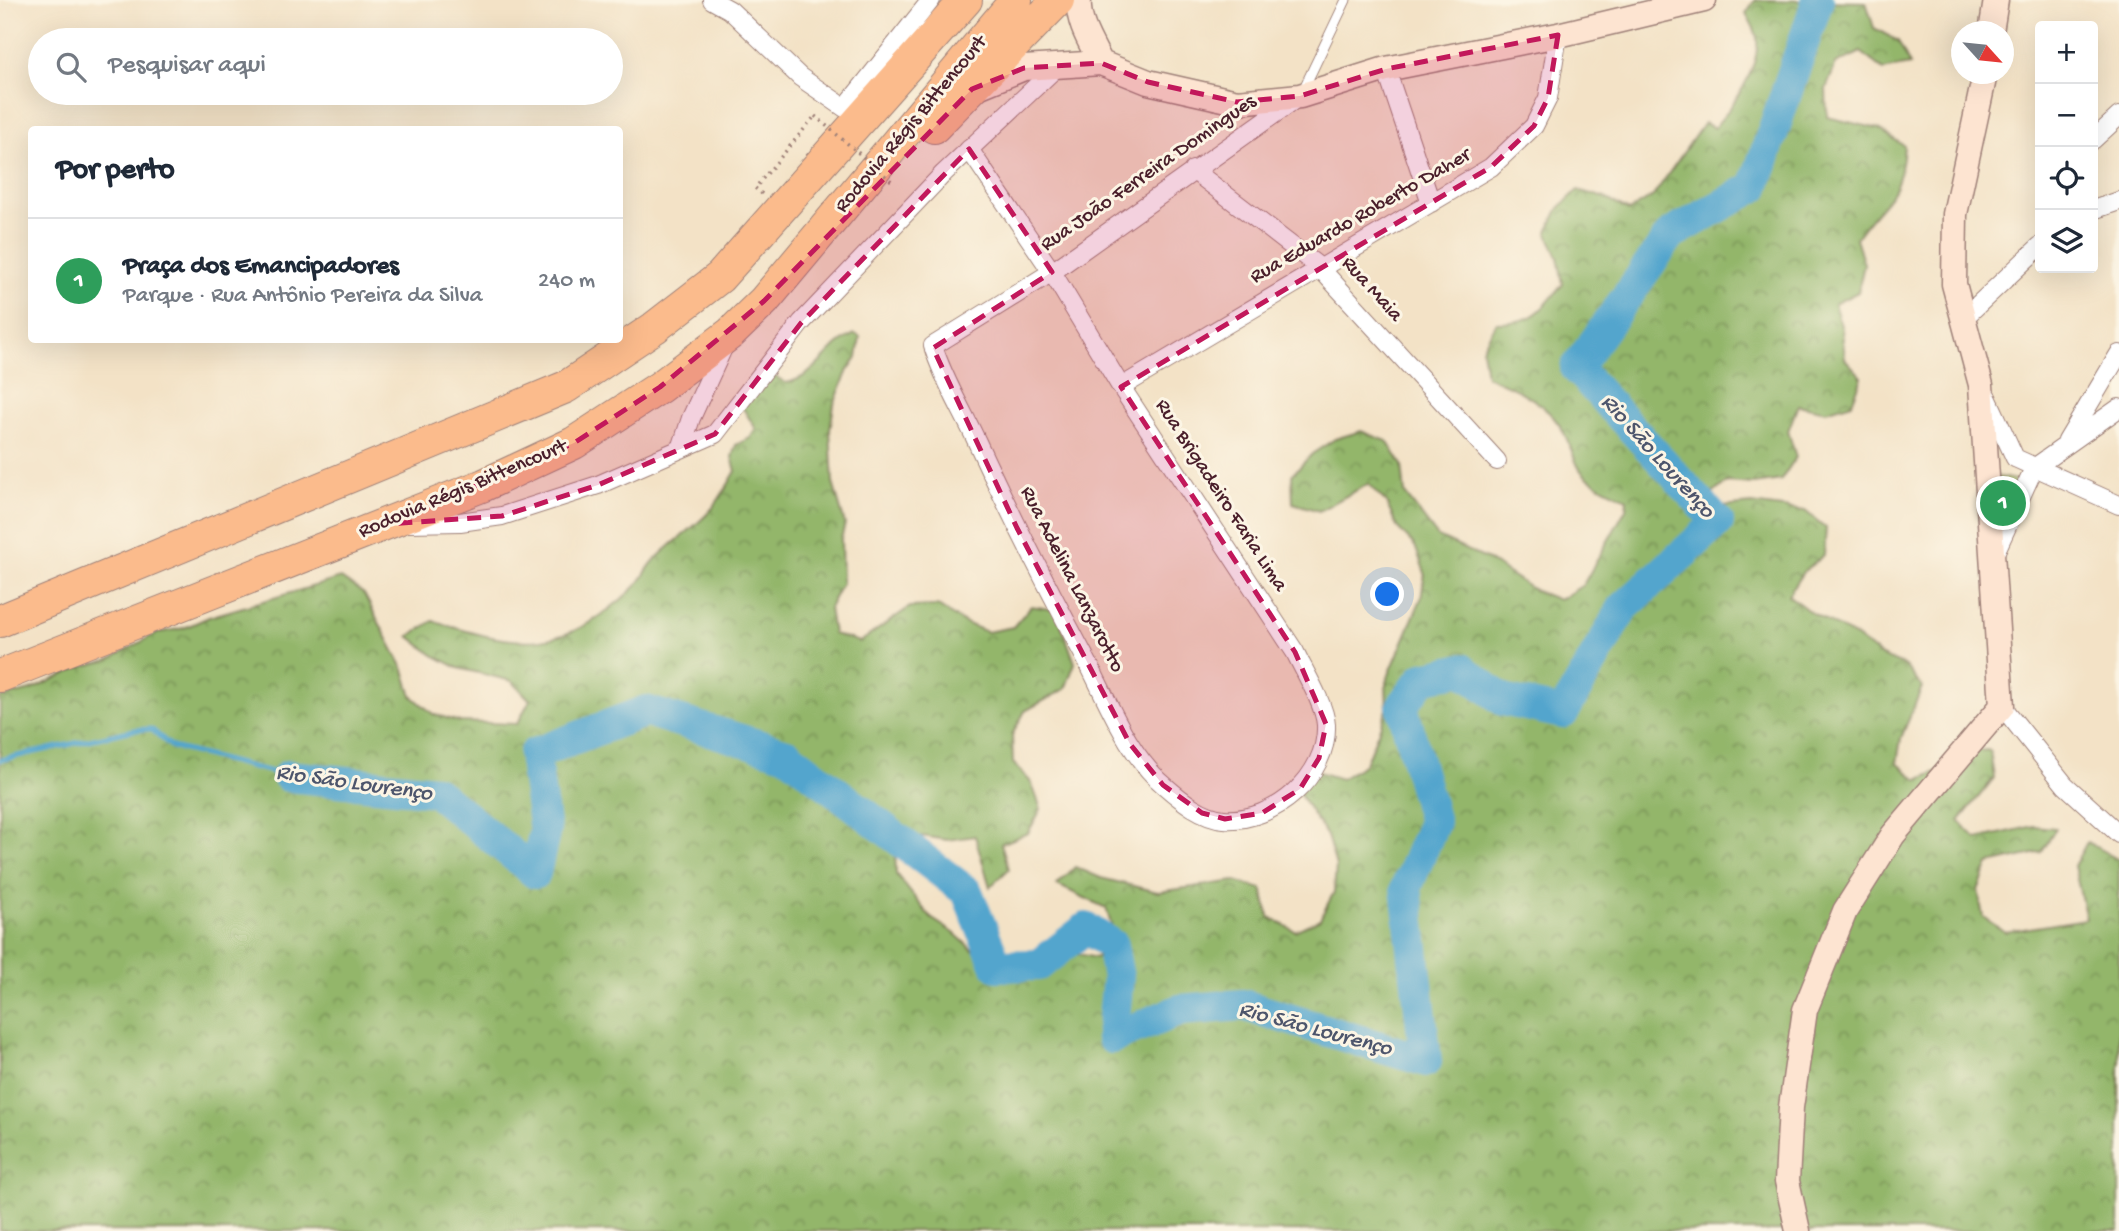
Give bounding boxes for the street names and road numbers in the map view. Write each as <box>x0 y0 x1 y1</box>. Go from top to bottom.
street label: Rodovia Régis Bittencourt <box>831 29 995 219</box>
street label: Rua João Ferreira Domingues <box>1036 89 1263 258</box>
street label: Rua Eduardo Roberto Daher <box>1246 143 1477 290</box>
street label: Rua Maia <box>1335 252 1408 329</box>
street label: Rua Brigadeiro Faria Lima <box>1148 395 1292 598</box>
street label: Rodovia Régis Bittencourt <box>355 434 573 545</box>
street label: Rua Adelina Lanzarotto <box>1013 483 1129 677</box>

